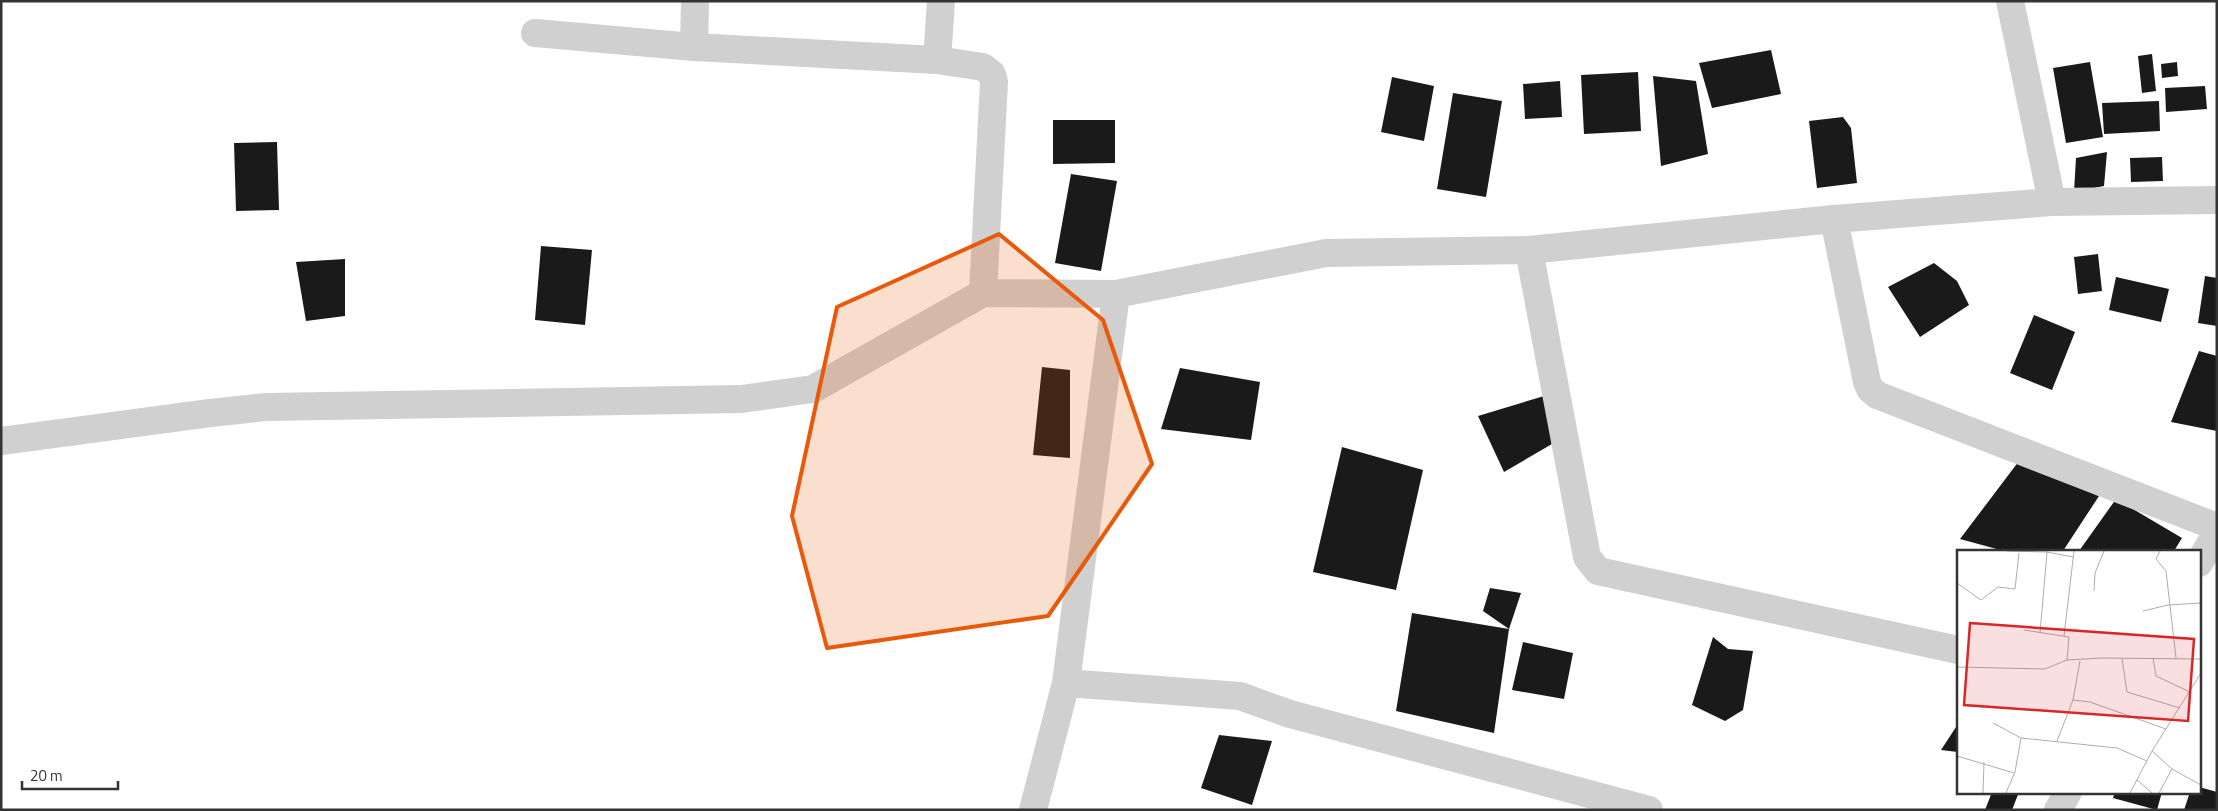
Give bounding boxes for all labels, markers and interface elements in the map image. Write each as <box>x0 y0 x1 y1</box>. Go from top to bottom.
inset map <box>1957 550 2200 794</box>
scale bar <box>22 758 119 790</box>
text: 20 m <box>30 764 63 787</box>

